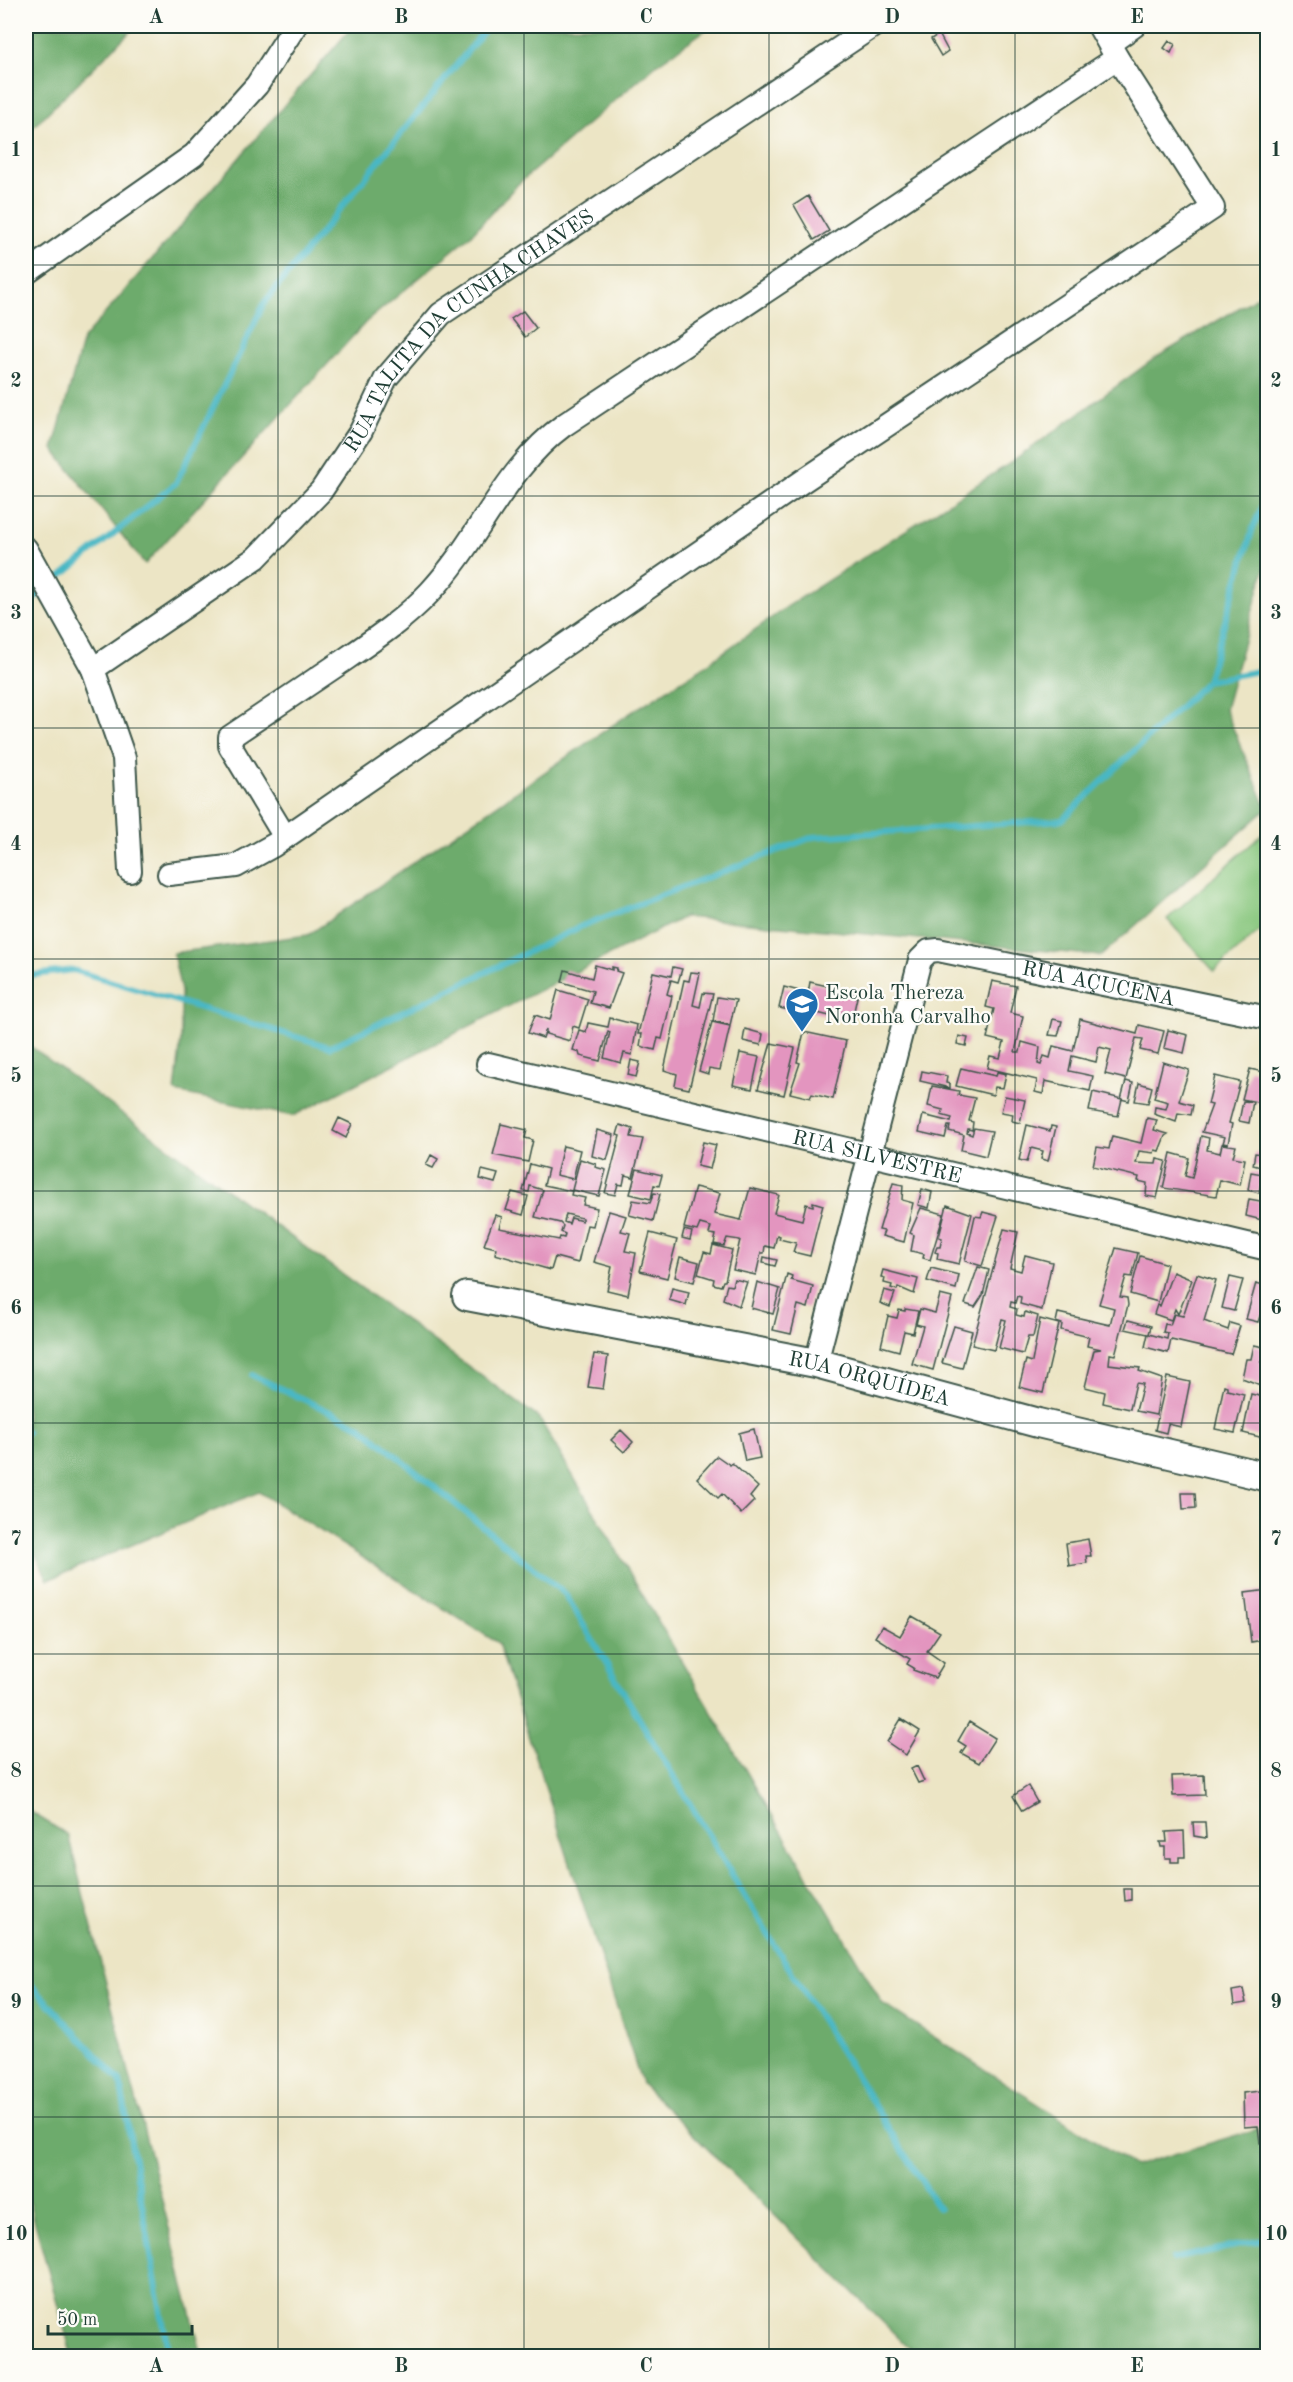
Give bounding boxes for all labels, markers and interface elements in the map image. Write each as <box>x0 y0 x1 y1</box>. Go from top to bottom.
text: A <box>148 8 164 28</box>
text: B <box>394 8 408 28</box>
text: C <box>639 8 653 28</box>
text: D <box>884 8 900 28</box>
text: E <box>1130 8 1144 28</box>
text: 1 <box>10 141 22 161</box>
text: 1 <box>1270 141 1282 161</box>
street label: RUA TALITA DA CUNHA CHAVES <box>341 206 598 457</box>
text: 2 <box>10 372 22 392</box>
text: 2 <box>1270 372 1282 392</box>
text: 3 <box>10 604 22 624</box>
text: 3 <box>1270 604 1282 624</box>
text: 4 <box>10 835 22 855</box>
text: 4 <box>1270 835 1282 855</box>
street label: RUA AÇUCENA <box>1020 959 1177 1011</box>
place label: Escola Thereza Noronha Carvalho <box>825 983 991 1028</box>
school or university icon: Escola Thereza Noronha Carvalho <box>784 986 820 1033</box>
text: 5 <box>10 1066 22 1087</box>
text: 5 <box>1270 1066 1282 1087</box>
street label: RUA SILVESTRE <box>790 1128 963 1188</box>
text: 6 <box>10 1299 22 1319</box>
text: 6 <box>1270 1299 1282 1319</box>
street label: RUA ORQUÍDEA <box>787 1349 952 1411</box>
text: 7 <box>10 1530 22 1550</box>
text: 7 <box>1270 1530 1282 1550</box>
text: 8 <box>10 1762 22 1782</box>
text: 8 <box>1270 1762 1282 1782</box>
text: 9 <box>10 1993 22 2013</box>
text: 9 <box>1270 1993 1282 2013</box>
text: 10 <box>4 2225 28 2245</box>
text: 10 <box>1264 2225 1288 2245</box>
scale bar <box>48 2298 192 2336</box>
text: 50 m <box>57 2311 97 2329</box>
text: A <box>148 2357 164 2377</box>
text: B <box>394 2357 408 2377</box>
text: C <box>639 2357 653 2377</box>
text: D <box>884 2357 900 2377</box>
text: E <box>1130 2357 1144 2377</box>

